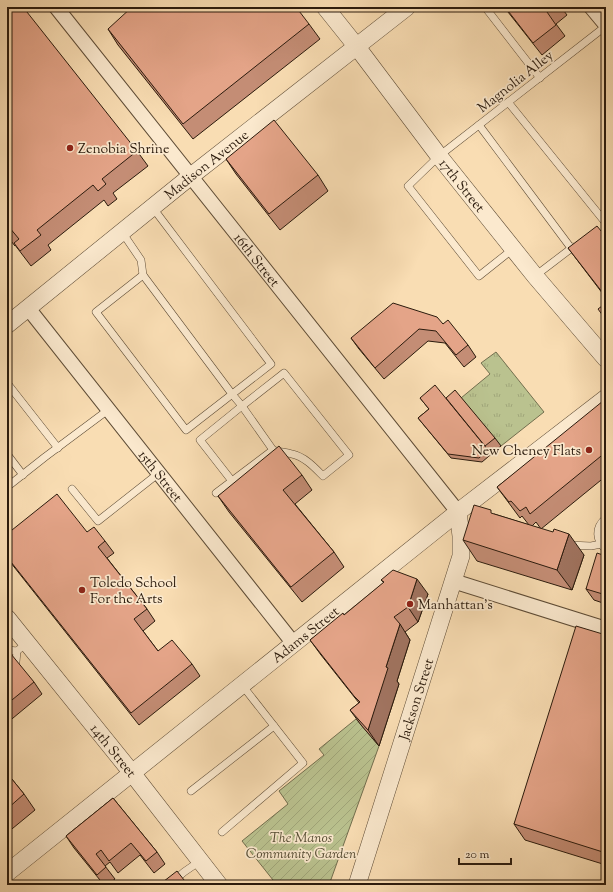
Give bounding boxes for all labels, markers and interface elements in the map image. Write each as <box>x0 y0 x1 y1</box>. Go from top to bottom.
street label: Magnolia Alley <box>474 47 558 119</box>
street label: Madison Avenue <box>161 126 254 205</box>
place label: Zenobia Shrine <box>78 140 169 160</box>
marker: Zenobia Shrine <box>65 143 75 153</box>
street label: 17th Street <box>433 155 489 218</box>
street label: 16th Street <box>228 230 283 292</box>
place label: New Cheney Flats <box>472 442 581 462</box>
marker: New Cheney Flats <box>584 445 594 455</box>
street label: 15th Street <box>132 447 186 508</box>
place label: Toledo School For the Arts <box>90 574 177 610</box>
marker: Toledo School For the Arts <box>77 585 87 595</box>
place label: Manhattan's <box>418 596 493 616</box>
marker: Manhattan's <box>405 599 415 609</box>
street label: Adams Street <box>268 602 345 669</box>
street label: Jackson Street <box>395 656 440 744</box>
street label: 14th Street <box>84 720 140 783</box>
park label: The Manos Community Garden <box>246 829 357 865</box>
scale bar <box>459 840 511 866</box>
text: 20 m <box>465 846 490 864</box>

